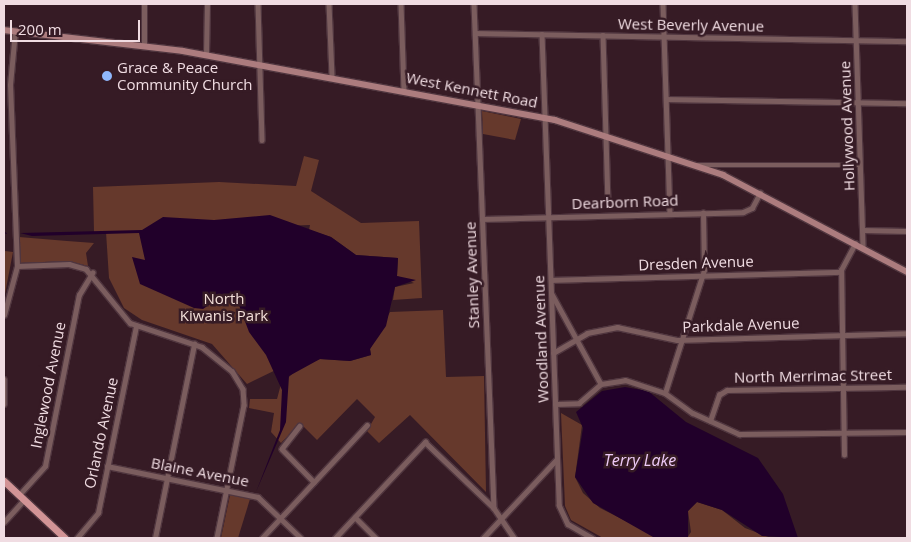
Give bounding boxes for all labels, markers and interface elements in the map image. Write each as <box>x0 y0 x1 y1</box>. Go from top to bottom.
scale bar <box>12 10 142 42</box>
street label: West Beverly Avenue <box>618 15 764 35</box>
text: 200 m <box>18 19 62 39</box>
place label: Grace & Peace Community Church <box>117 58 253 93</box>
street label: Hollywood Avenue <box>836 61 858 191</box>
street label: West Kennett Road <box>405 68 539 112</box>
marker: Grace & Peace Community Church <box>101 70 113 82</box>
street label: Dearborn Road <box>571 191 679 213</box>
street label: Stanley Avenue <box>461 221 483 329</box>
street label: Dresden Avenue <box>638 252 754 274</box>
street label: Woodland Avenue <box>530 275 552 403</box>
park label: North Kiwanis Park <box>180 289 268 324</box>
street label: Parkdale Avenue <box>682 314 800 336</box>
street label: Inglewood Avenue <box>27 320 69 450</box>
street label: North Merrimac Street <box>734 366 892 386</box>
street label: Orlando Avenue <box>80 376 122 490</box>
water label: Terry Lake <box>604 450 676 470</box>
street label: Blaine Avenue <box>150 454 250 490</box>

